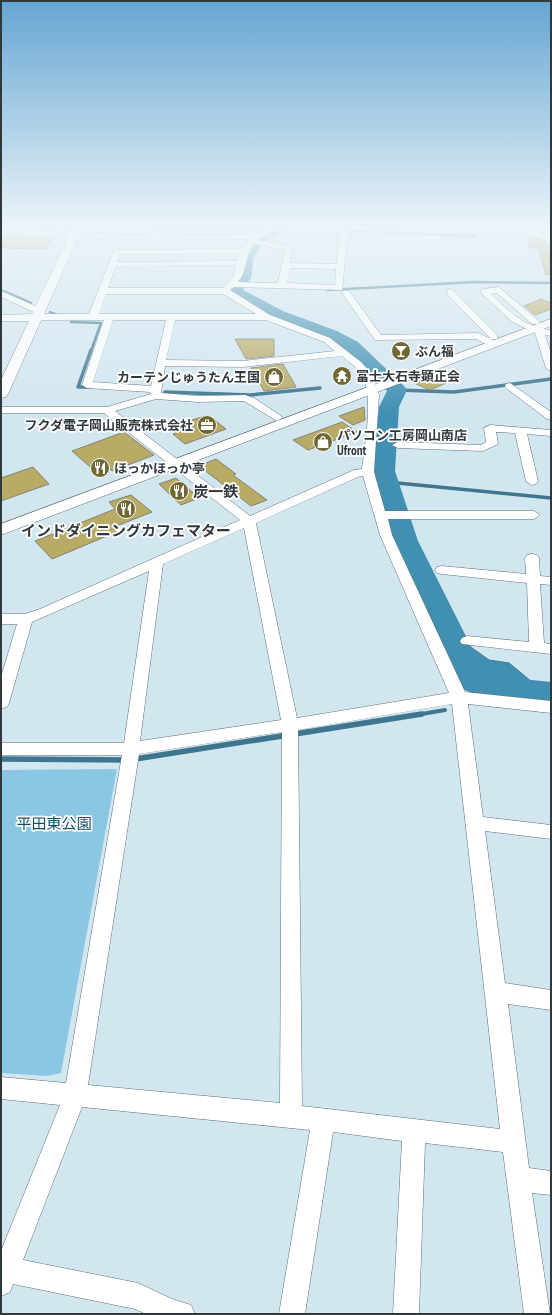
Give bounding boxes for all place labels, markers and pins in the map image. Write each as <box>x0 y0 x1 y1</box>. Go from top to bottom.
bar icon: ぶん福 <box>390 340 412 362</box>
place label: ぶん福 <box>415 343 454 360</box>
temple icon: 冨士大石寺顕正会 <box>331 365 353 387</box>
shop icon: カーテンじゅうたん王国 <box>263 366 285 388</box>
place label: 冨士大石寺顕正会 <box>356 368 460 385</box>
place label: カーテンじゅうたん王国 <box>117 369 260 386</box>
office icon: フクダ電子岡山販売株式会社 <box>196 414 218 436</box>
place label: フクダ電子岡山販売株式会社 <box>25 417 193 434</box>
place label: パソコン工房岡山南店 Ufront <box>337 427 467 459</box>
shop icon: パソコン工房岡山南店 Ufront <box>312 431 334 453</box>
restaurant icon: ほっかほっか亭 <box>89 457 111 479</box>
place label: ほっかほっか亭 <box>114 460 205 477</box>
restaurant icon: 炭一鉄 <box>168 480 190 502</box>
place label: 炭一鉄 <box>193 482 239 501</box>
restaurant icon: インドダイニングカフェマター <box>115 498 137 520</box>
place label: インドダイニングカフェマター <box>21 521 231 540</box>

